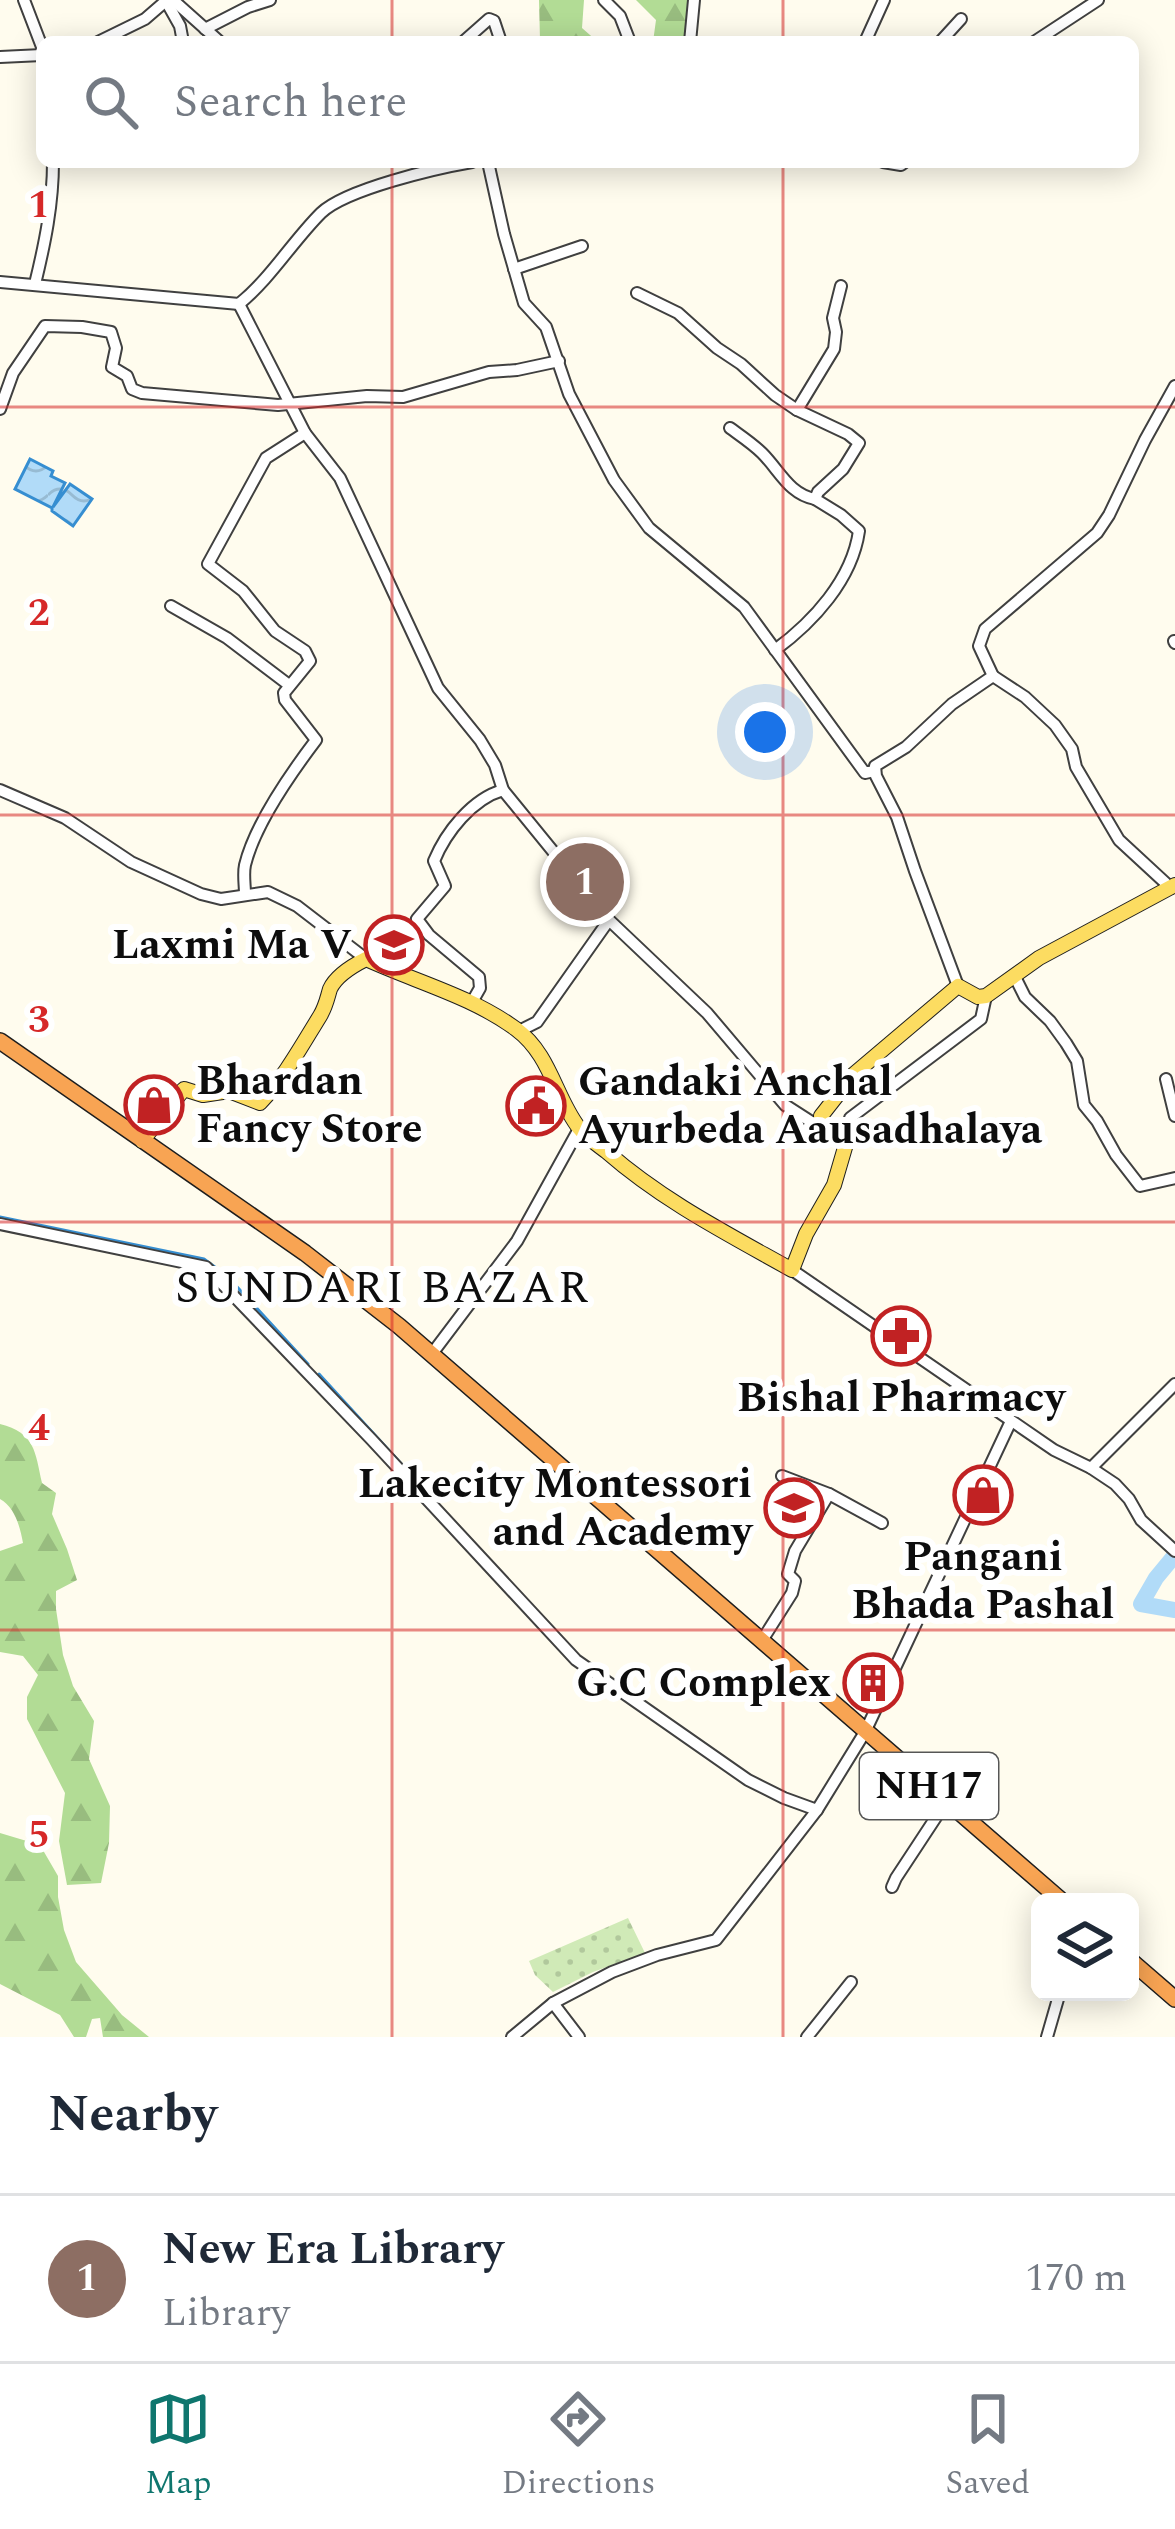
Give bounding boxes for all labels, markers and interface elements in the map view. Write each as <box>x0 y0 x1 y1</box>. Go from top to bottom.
search box <box>36 36 1139 168</box>
text: Search here <box>174 68 407 137</box>
icon: search <box>78 69 144 135</box>
text: 1 <box>28 176 50 235</box>
text: 2 <box>28 584 50 643</box>
your location <box>735 702 795 762</box>
pin: 1 <box>546 837 624 927</box>
place label: Laxmi Ma V <box>112 914 352 977</box>
school or university icon: Laxmi Ma V <box>363 914 425 976</box>
text: 3 <box>28 991 50 1050</box>
place label: Bhardan Fancy Store <box>196 1050 423 1161</box>
place label: Gandaki Anchal Ayurbeda Aausadhalaya <box>578 1051 1043 1162</box>
shop icon: Bhardan Fancy Store <box>123 1074 185 1136</box>
public building icon: Gandaki Anchal Ayurbeda Aausadhalaya <box>505 1075 567 1137</box>
district label: SUNDARI BAZAR <box>175 1254 591 1323</box>
pharmacy icon: Bishal Pharmacy <box>870 1305 932 1367</box>
place label: Bishal Pharmacy <box>737 1367 1067 1430</box>
text: 4 <box>28 1399 50 1458</box>
place label: Lakecity Montessori and Academy <box>358 1453 754 1564</box>
shop icon: Pangani Bhada Pashal <box>952 1464 1014 1526</box>
school or university icon: Lakecity Montessori and Academy <box>763 1477 825 1539</box>
place label: Pangani Bhada Pashal <box>852 1526 1114 1637</box>
place label: G.C Complex <box>576 1652 831 1715</box>
building icon: G.C Complex <box>842 1652 904 1714</box>
road number: NH17 <box>860 1753 998 1819</box>
text: 5 <box>28 1806 50 1865</box>
map controls <box>1031 1893 1139 2001</box>
button: layers <box>1031 1893 1139 2001</box>
text: Nearby <box>48 2076 217 2154</box>
text: New Era Library <box>162 2215 503 2284</box>
text: 1 <box>76 2249 98 2308</box>
text: 170 m <box>1025 2249 1127 2308</box>
text: Library <box>162 2284 290 2343</box>
tab: Map <box>145 2386 211 2508</box>
tab: Directions <box>501 2386 655 2508</box>
tab: Saved <box>945 2386 1030 2508</box>

